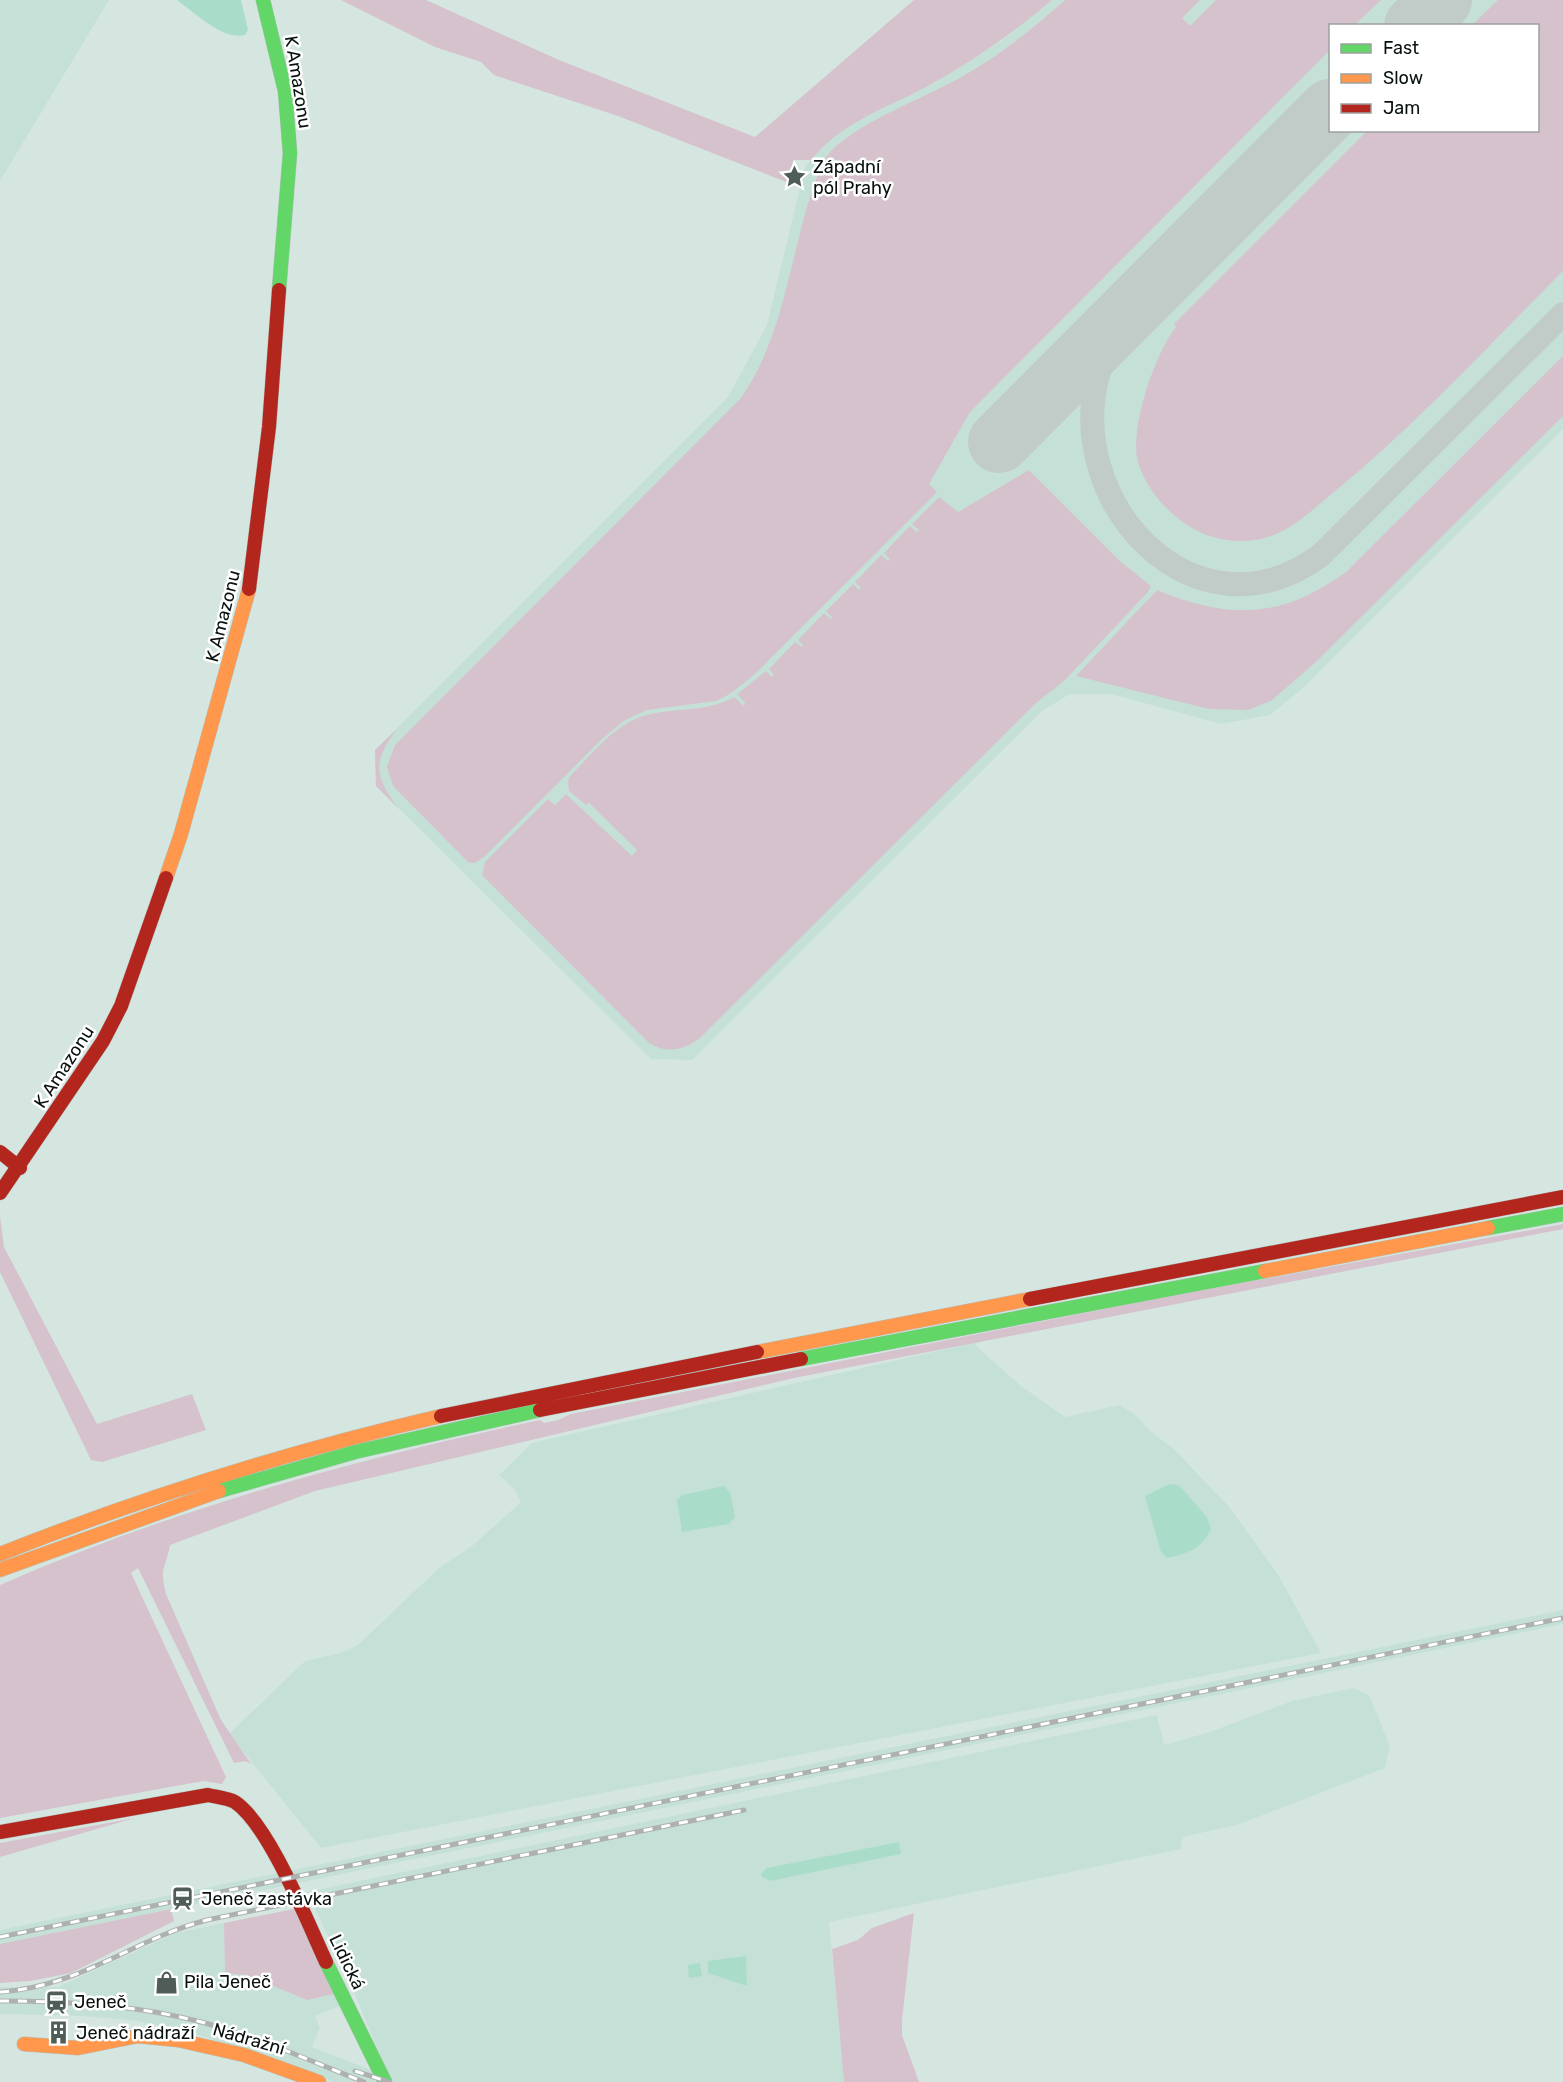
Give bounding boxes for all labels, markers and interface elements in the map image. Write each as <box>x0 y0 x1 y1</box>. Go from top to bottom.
legend <box>1329 24 1539 132</box>
street label: K Amazonu <box>280 34 316 130</box>
text: Fast <box>1383 37 1419 59</box>
text: Slow <box>1383 67 1423 89</box>
text: Jam <box>1383 97 1420 119</box>
place label: Západní pól Prahy <box>813 156 892 199</box>
place icon: Západní pól Prahy <box>782 164 808 190</box>
street label: K Amazonu <box>201 568 245 664</box>
street label: K Amazonu <box>29 1022 99 1112</box>
station icon: Jeneč zastávka <box>170 1886 196 1912</box>
place label: Jeneč zastávka <box>201 1888 332 1910</box>
street label: Lidická <box>324 1931 370 1993</box>
shop icon: Pila Jeneč <box>153 1969 179 1995</box>
place label: Pila Jeneč <box>184 1971 271 1993</box>
station icon: Jeneč <box>43 1989 69 2015</box>
place label: Jeneč <box>74 1991 126 2013</box>
street label: Nádražní <box>210 2018 289 2060</box>
building icon: Jeneč nádraží <box>45 2020 71 2046</box>
place label: Jeneč nádraží <box>76 2022 196 2044</box>

